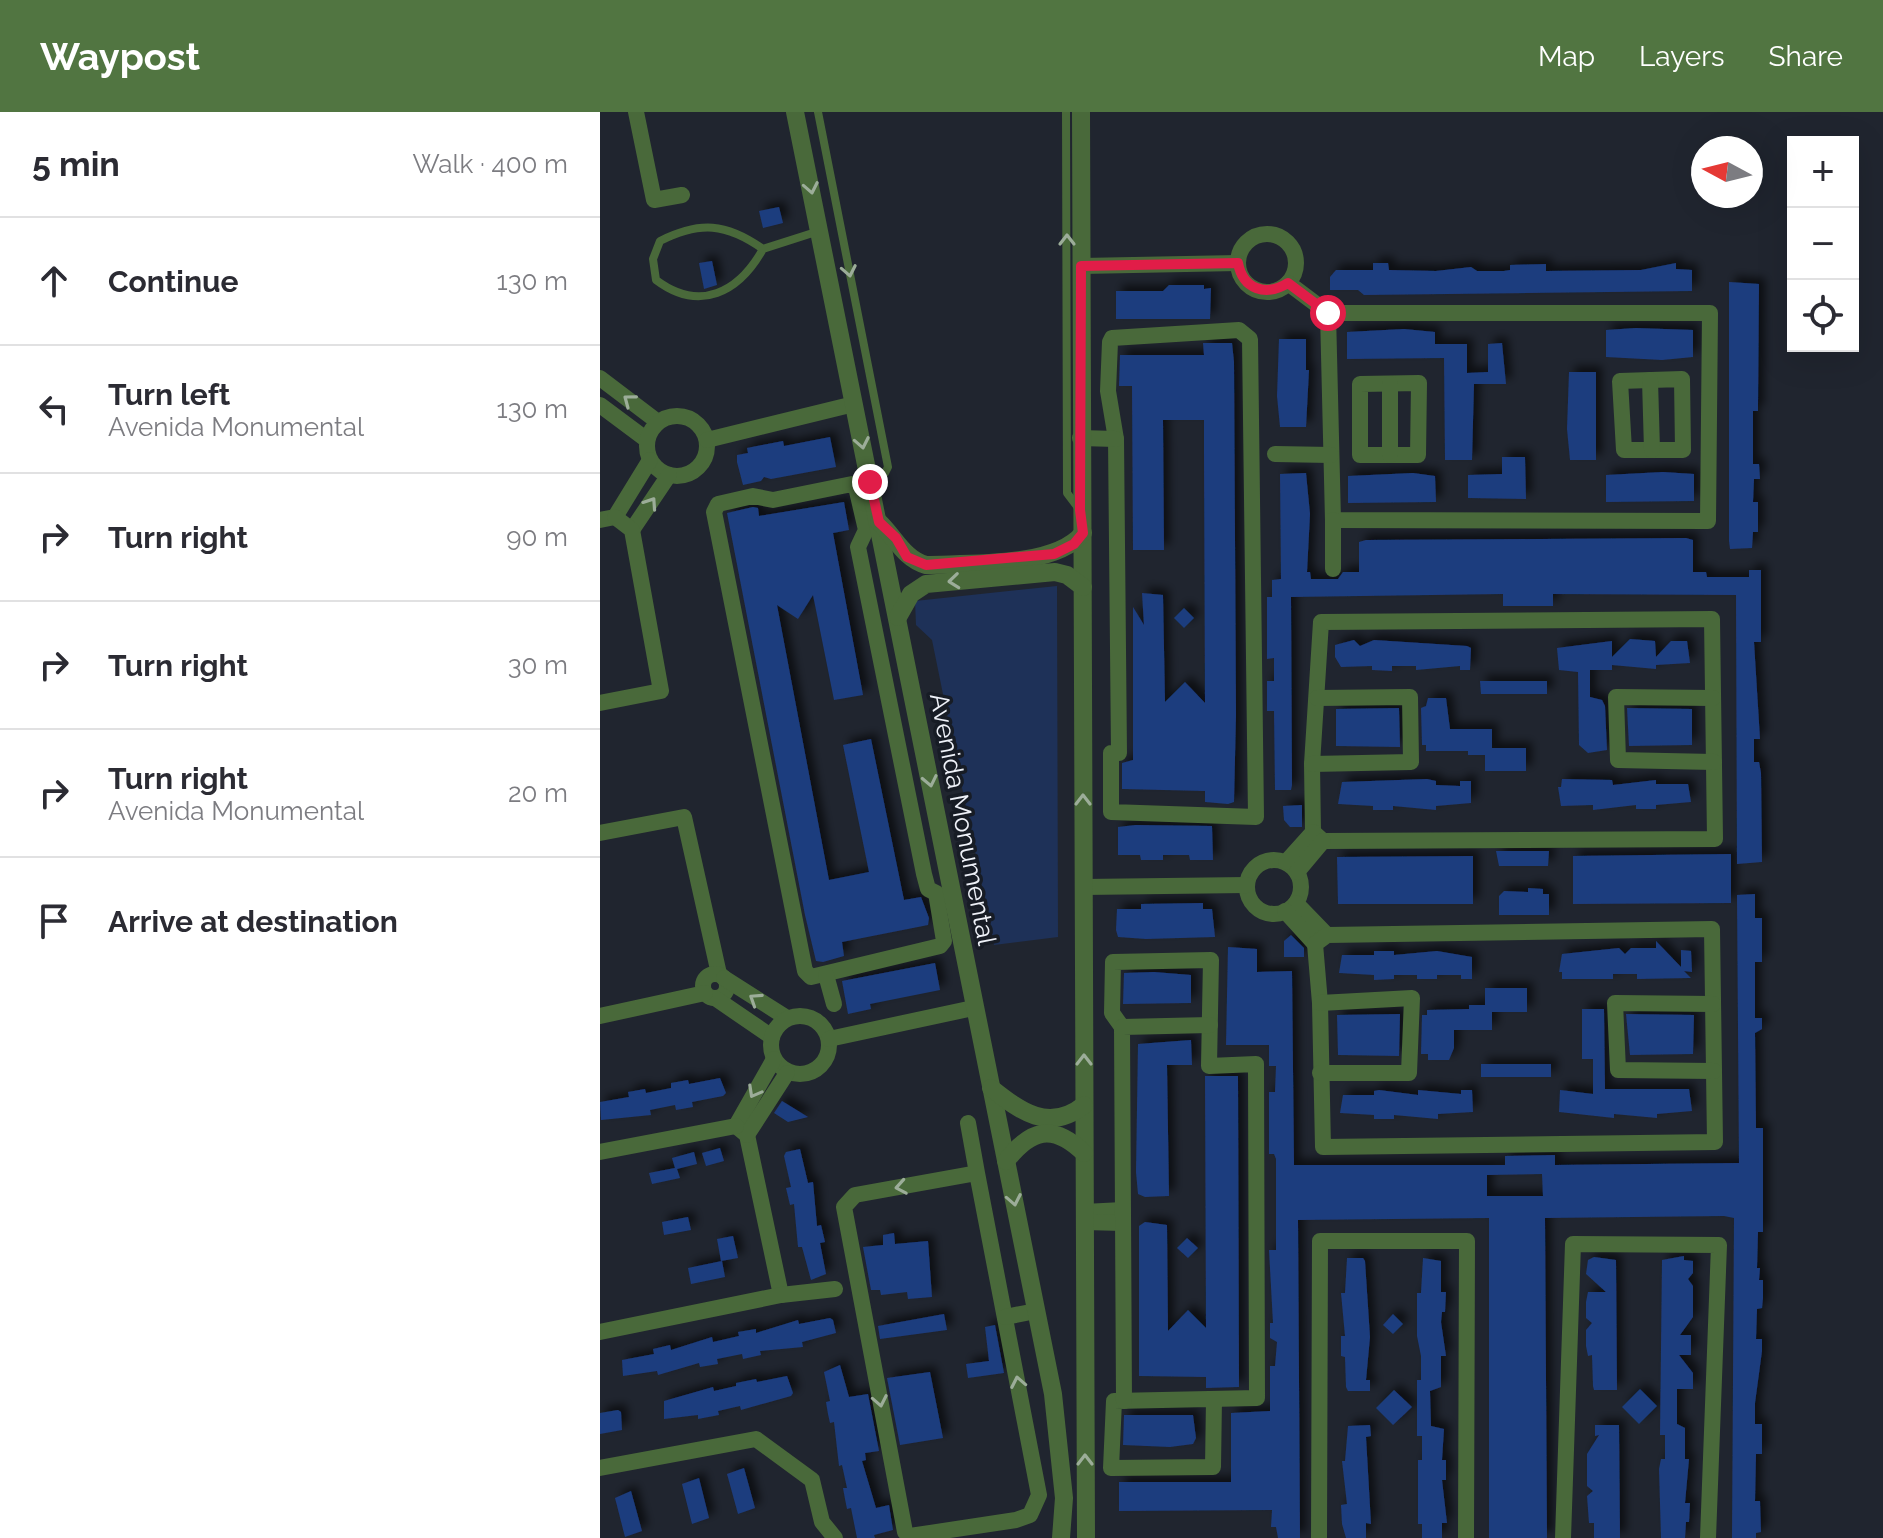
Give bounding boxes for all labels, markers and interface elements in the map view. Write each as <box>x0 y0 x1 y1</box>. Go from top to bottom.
text: Waypost <box>40 34 200 79</box>
text: Map <box>1538 40 1595 73</box>
text: Layers <box>1639 40 1725 73</box>
text: Share <box>1769 40 1843 73</box>
north arrow <box>1691 136 1763 208</box>
map controls <box>1787 136 1859 352</box>
button: + <box>1787 136 1859 208</box>
text: 5 min <box>32 144 120 184</box>
text: Walk · 400 m <box>412 149 568 179</box>
one-way arrow <box>801 182 818 195</box>
button: − <box>1787 208 1859 280</box>
one-way arrow <box>1058 233 1076 246</box>
icon: ahead <box>32 259 76 303</box>
text: Continue <box>108 264 239 299</box>
one-way arrow <box>840 264 857 278</box>
text: 130 m <box>497 266 568 296</box>
button: locate <box>1787 280 1859 352</box>
route start <box>1310 295 1346 331</box>
text: Turn left <box>108 377 230 412</box>
icon: left <box>32 387 76 431</box>
text: 130 m <box>497 394 568 424</box>
one-way arrow <box>623 396 638 410</box>
text: Avenida Monumental <box>108 412 364 442</box>
one-way arrow <box>853 436 870 450</box>
route end <box>852 464 888 500</box>
one-way arrow <box>641 497 656 511</box>
icon: right <box>32 515 76 559</box>
text: Turn right <box>108 520 248 555</box>
text: 90 m <box>506 522 568 552</box>
one-way arrow <box>947 572 960 589</box>
icon: right <box>32 643 76 687</box>
text: Turn right <box>108 648 248 683</box>
text: 30 m <box>508 650 568 680</box>
street label: Avenida Monumental <box>924 691 1002 948</box>
text: Turn right <box>108 761 248 796</box>
icon: right <box>32 771 76 815</box>
one-way arrow <box>920 774 937 787</box>
text: 20 m <box>508 778 568 808</box>
one-way arrow <box>1074 793 1092 806</box>
text: Avenida Monumental <box>108 796 364 826</box>
icon: arrive <box>32 899 76 943</box>
text: Arrive at destination <box>108 904 398 939</box>
one-way arrow <box>749 994 764 1009</box>
one-way arrow <box>1075 1053 1092 1066</box>
one-way arrow <box>748 1083 764 1098</box>
one-way arrow <box>894 1177 907 1194</box>
one-way arrow <box>1005 1193 1022 1206</box>
one-way arrow <box>1010 1375 1027 1389</box>
one-way arrow <box>871 1394 888 1407</box>
one-way arrow <box>1076 1453 1094 1466</box>

